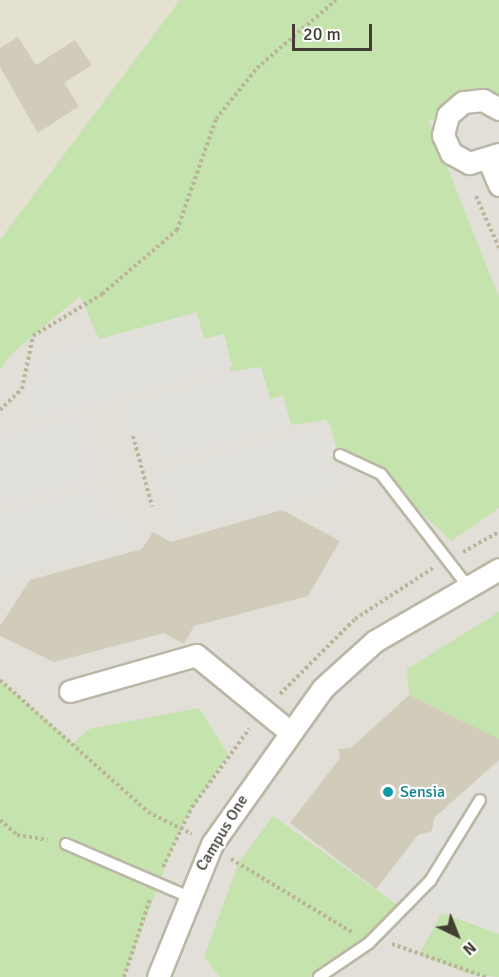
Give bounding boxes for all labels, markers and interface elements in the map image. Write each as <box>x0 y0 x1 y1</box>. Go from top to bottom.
scale bar <box>295 12 374 50</box>
text: 20 m <box>303 23 341 45</box>
place label: Sensia <box>400 782 445 802</box>
marker: Sensia <box>381 785 395 799</box>
street label: Campus One <box>192 791 252 875</box>
north arrow <box>427 905 487 965</box>
text: N <box>458 937 480 959</box>

